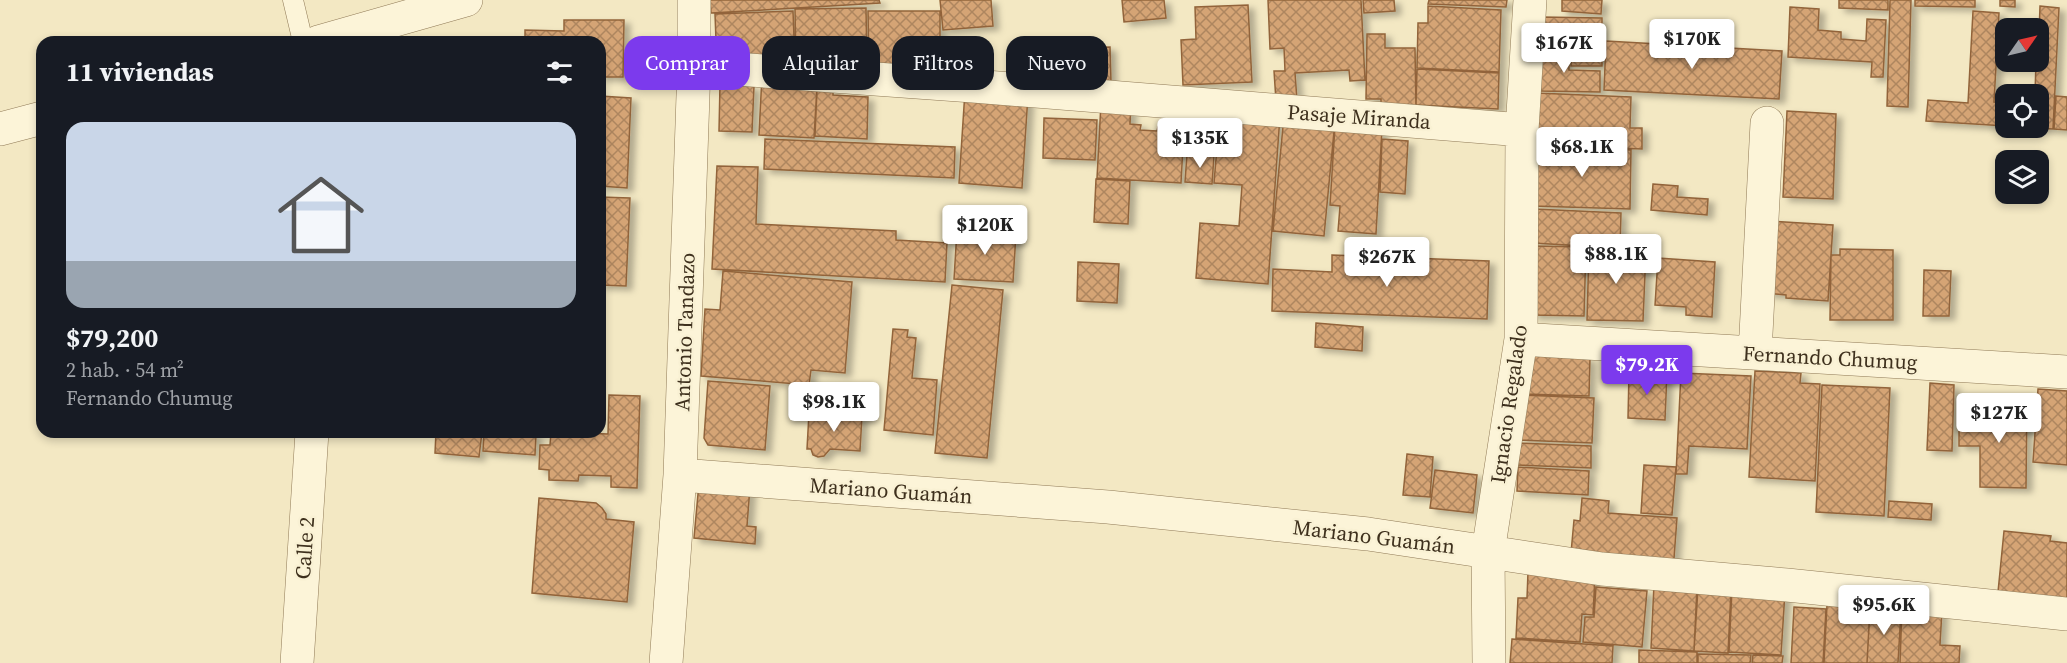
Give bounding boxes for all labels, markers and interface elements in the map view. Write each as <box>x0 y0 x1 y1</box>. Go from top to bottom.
north arrow <box>1995 18 2049 72</box>
map controls <box>1995 18 2049 204</box>
pin: $170K <box>1650 19 1734 70</box>
pin: $167K <box>1522 23 1606 74</box>
text: $170K <box>1663 24 1721 52</box>
text: $167K <box>1535 28 1593 56</box>
chip: Comprar <box>624 36 750 90</box>
chip: Alquilar <box>762 36 880 90</box>
chip: Filtros <box>892 36 994 90</box>
chip: Nuevo <box>1006 36 1108 90</box>
text: 11 viviendas <box>66 54 214 90</box>
icon: filters <box>543 56 576 89</box>
button: locate <box>1995 84 2049 138</box>
street label: Pasaje Miranda <box>1286 97 1432 136</box>
pin: $135K <box>1158 118 1242 169</box>
text: $135K <box>1171 123 1229 151</box>
pin: $68.1K <box>1533 127 1631 178</box>
text: $68.1K <box>1550 132 1614 160</box>
button: layers <box>1995 150 2049 204</box>
icon: home <box>267 161 375 269</box>
pin: $120K <box>943 205 1027 256</box>
text: $120K <box>956 210 1014 238</box>
pin: $88.1K <box>1567 234 1665 285</box>
pin: $267K <box>1345 237 1429 288</box>
text: $88.1K <box>1584 239 1648 267</box>
text: $267K <box>1358 242 1416 270</box>
street label: Antonio Tandazo <box>667 252 702 412</box>
text: $79,200 <box>66 320 158 356</box>
street label: Ignacio Regalado <box>1483 323 1534 485</box>
street label: Fernando Chumug <box>1742 338 1918 377</box>
pin: $79.2K <box>1598 345 1696 396</box>
text: $79.2K <box>1615 350 1679 378</box>
text: 2 hab. · 54 m² <box>66 356 184 384</box>
pin: $98.1K <box>785 382 883 433</box>
text: Fernando Chumug <box>66 384 233 412</box>
text: $98.1K <box>802 387 866 415</box>
pin: $127K <box>1957 393 2041 444</box>
text: $127K <box>1970 398 2028 426</box>
street label: Mariano Guamán <box>809 470 974 511</box>
street label: Mariano Guamán <box>1291 512 1457 561</box>
street label: Calle 2 <box>288 516 321 580</box>
pin: $95.6K <box>1835 585 1933 636</box>
text: $95.6K <box>1852 590 1916 618</box>

